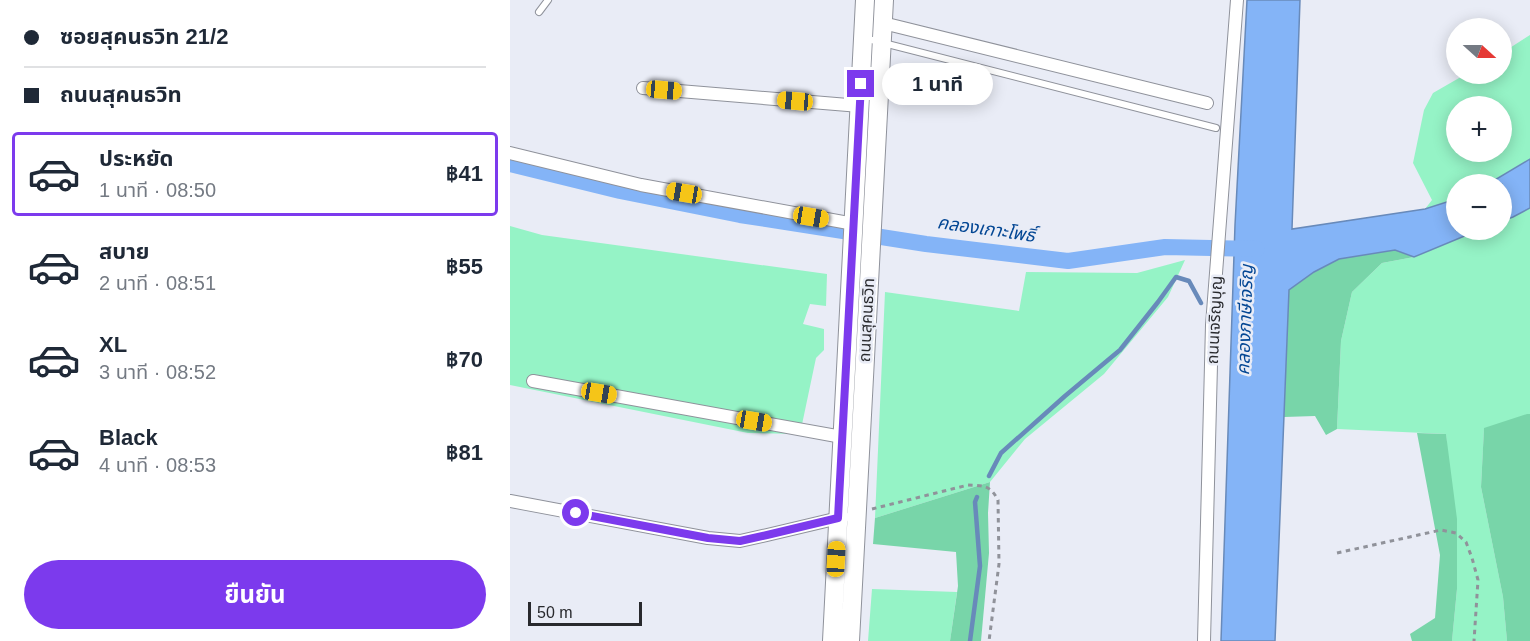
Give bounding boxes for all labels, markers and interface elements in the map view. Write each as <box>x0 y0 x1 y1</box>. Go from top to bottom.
north arrow <box>1446 18 1512 84</box>
map controls <box>1446 18 1512 240</box>
text: ซอยสุคนธวิท 21/2 <box>60 24 228 49</box>
callout: 1 นาที <box>882 63 993 105</box>
route end <box>847 70 874 97</box>
text: 1 นาที <box>912 73 963 95</box>
car <box>645 79 683 101</box>
text: ถนนสุคนธวิท <box>60 82 182 107</box>
car <box>776 90 814 112</box>
button: + <box>1446 96 1512 162</box>
text: ประหยัด <box>99 146 174 171</box>
icon: car <box>27 147 81 201</box>
text: ฿41 <box>446 161 483 186</box>
button: − <box>1446 174 1512 240</box>
text: 1 นาที · 08:50 <box>99 179 216 201</box>
car <box>665 181 703 205</box>
car <box>792 205 830 229</box>
water label: คลองเกาะโพธิ์ <box>936 211 1041 246</box>
text: สบาย <box>99 239 149 264</box>
icon: car <box>27 240 81 294</box>
text: ฿55 <box>446 254 483 279</box>
water label: คลองภาษีเจริญ <box>1233 263 1257 376</box>
text: 2 นาที · 08:51 <box>99 272 216 294</box>
street label: ถนนเจริญบุญ <box>1204 275 1226 365</box>
street label: ถนนสุคนธวิท <box>856 277 878 363</box>
text: XL <box>99 332 127 357</box>
icon: car <box>27 333 81 387</box>
text: ฿70 <box>446 347 483 372</box>
text: 3 นาที · 08:52 <box>99 361 216 383</box>
car <box>580 381 618 405</box>
car <box>735 409 773 433</box>
text: Black <box>99 425 158 450</box>
icon: car <box>27 426 81 480</box>
text: ฿81 <box>446 440 483 465</box>
text: 4 นาที · 08:53 <box>99 454 216 476</box>
route start <box>562 499 589 526</box>
car <box>826 541 846 577</box>
button: ยืนยัน <box>24 560 486 629</box>
scale bar <box>528 599 642 626</box>
text: 50 m <box>537 604 573 621</box>

